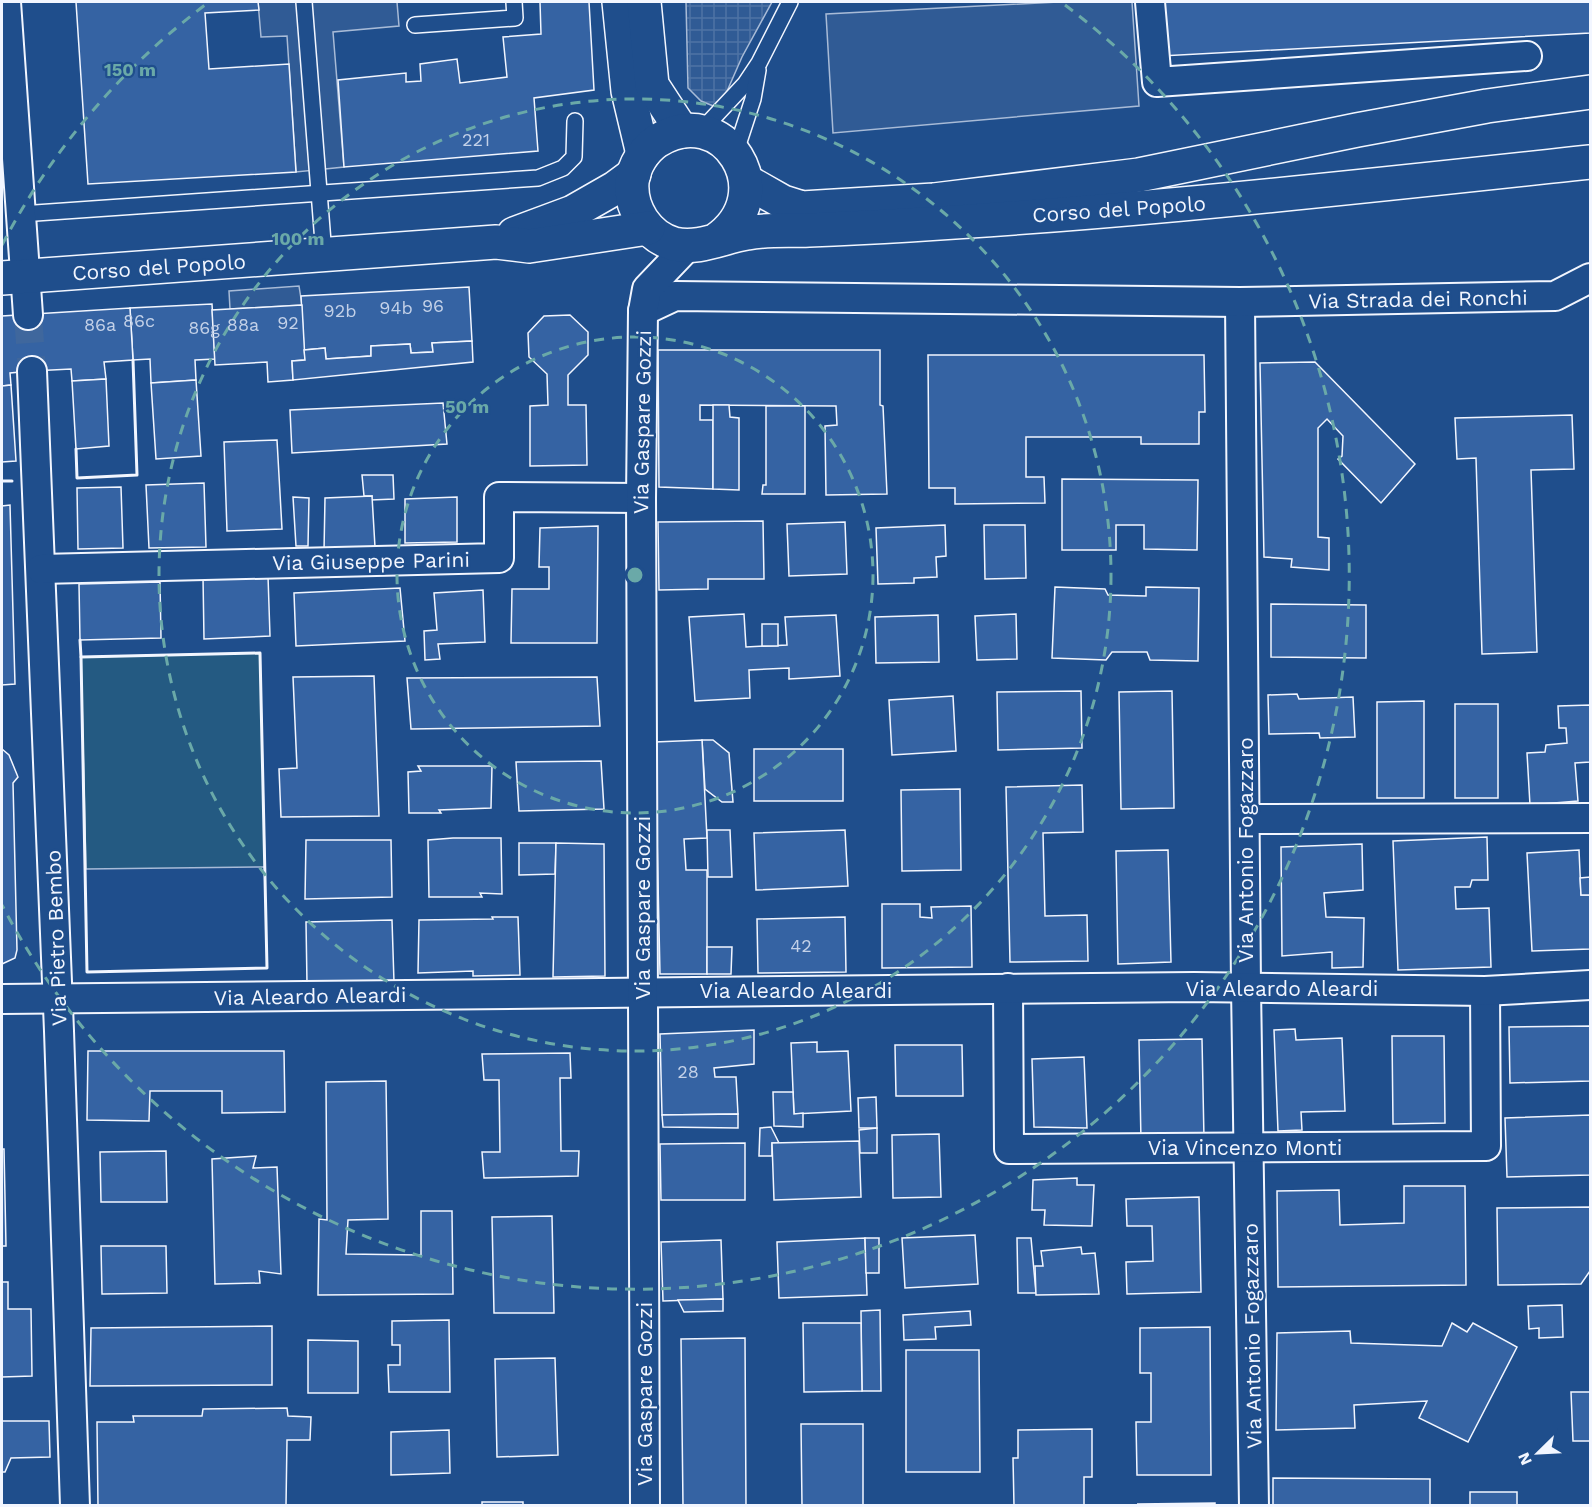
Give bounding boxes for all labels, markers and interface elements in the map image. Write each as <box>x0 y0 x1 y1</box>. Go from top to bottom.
text: 150 m <box>104 59 156 80</box>
house number: 221 <box>462 129 490 150</box>
street label: Corso del Popolo <box>1031 190 1207 228</box>
text: 100 m <box>271 228 325 249</box>
street label: Corso del Popolo <box>71 248 247 286</box>
street label: Via Strada dei Ronchi <box>1308 285 1528 313</box>
house number: 96 <box>422 295 444 316</box>
house number: 94b <box>379 297 413 318</box>
house number: 92b <box>324 300 356 321</box>
house number: 86c <box>123 310 155 331</box>
house number: 92 <box>277 312 299 333</box>
house number: 86a <box>84 314 116 335</box>
house number: 88a <box>227 314 259 335</box>
house number: 86g <box>188 317 220 338</box>
street label: Via Gaspare Gozzi <box>628 330 656 514</box>
text: 50 m <box>445 396 489 417</box>
street label: Via Giuseppe Parini <box>272 547 470 575</box>
centre of rings <box>625 565 645 585</box>
street label: Via Antonio Fogazzaro <box>1233 737 1258 963</box>
street label: Via Gaspare Gozzi <box>630 816 655 1000</box>
street label: Via Pietro Bembo <box>40 849 72 1027</box>
house number: 42 <box>790 935 812 956</box>
street label: Via Aleardo Aleardi <box>1186 976 1378 1001</box>
street label: Via Aleardo Aleardi <box>700 978 892 1003</box>
street label: Via Aleardo Aleardi <box>213 982 407 1010</box>
house number: 28 <box>677 1061 699 1082</box>
street label: Via Vincenzo Monti <box>1148 1135 1342 1160</box>
street label: Via Antonio Fogazzaro <box>1238 1223 1266 1449</box>
street label: Via Gaspare Gozzi <box>632 1302 657 1486</box>
north arrow <box>1508 1423 1568 1483</box>
text: N <box>1514 1450 1536 1468</box>

